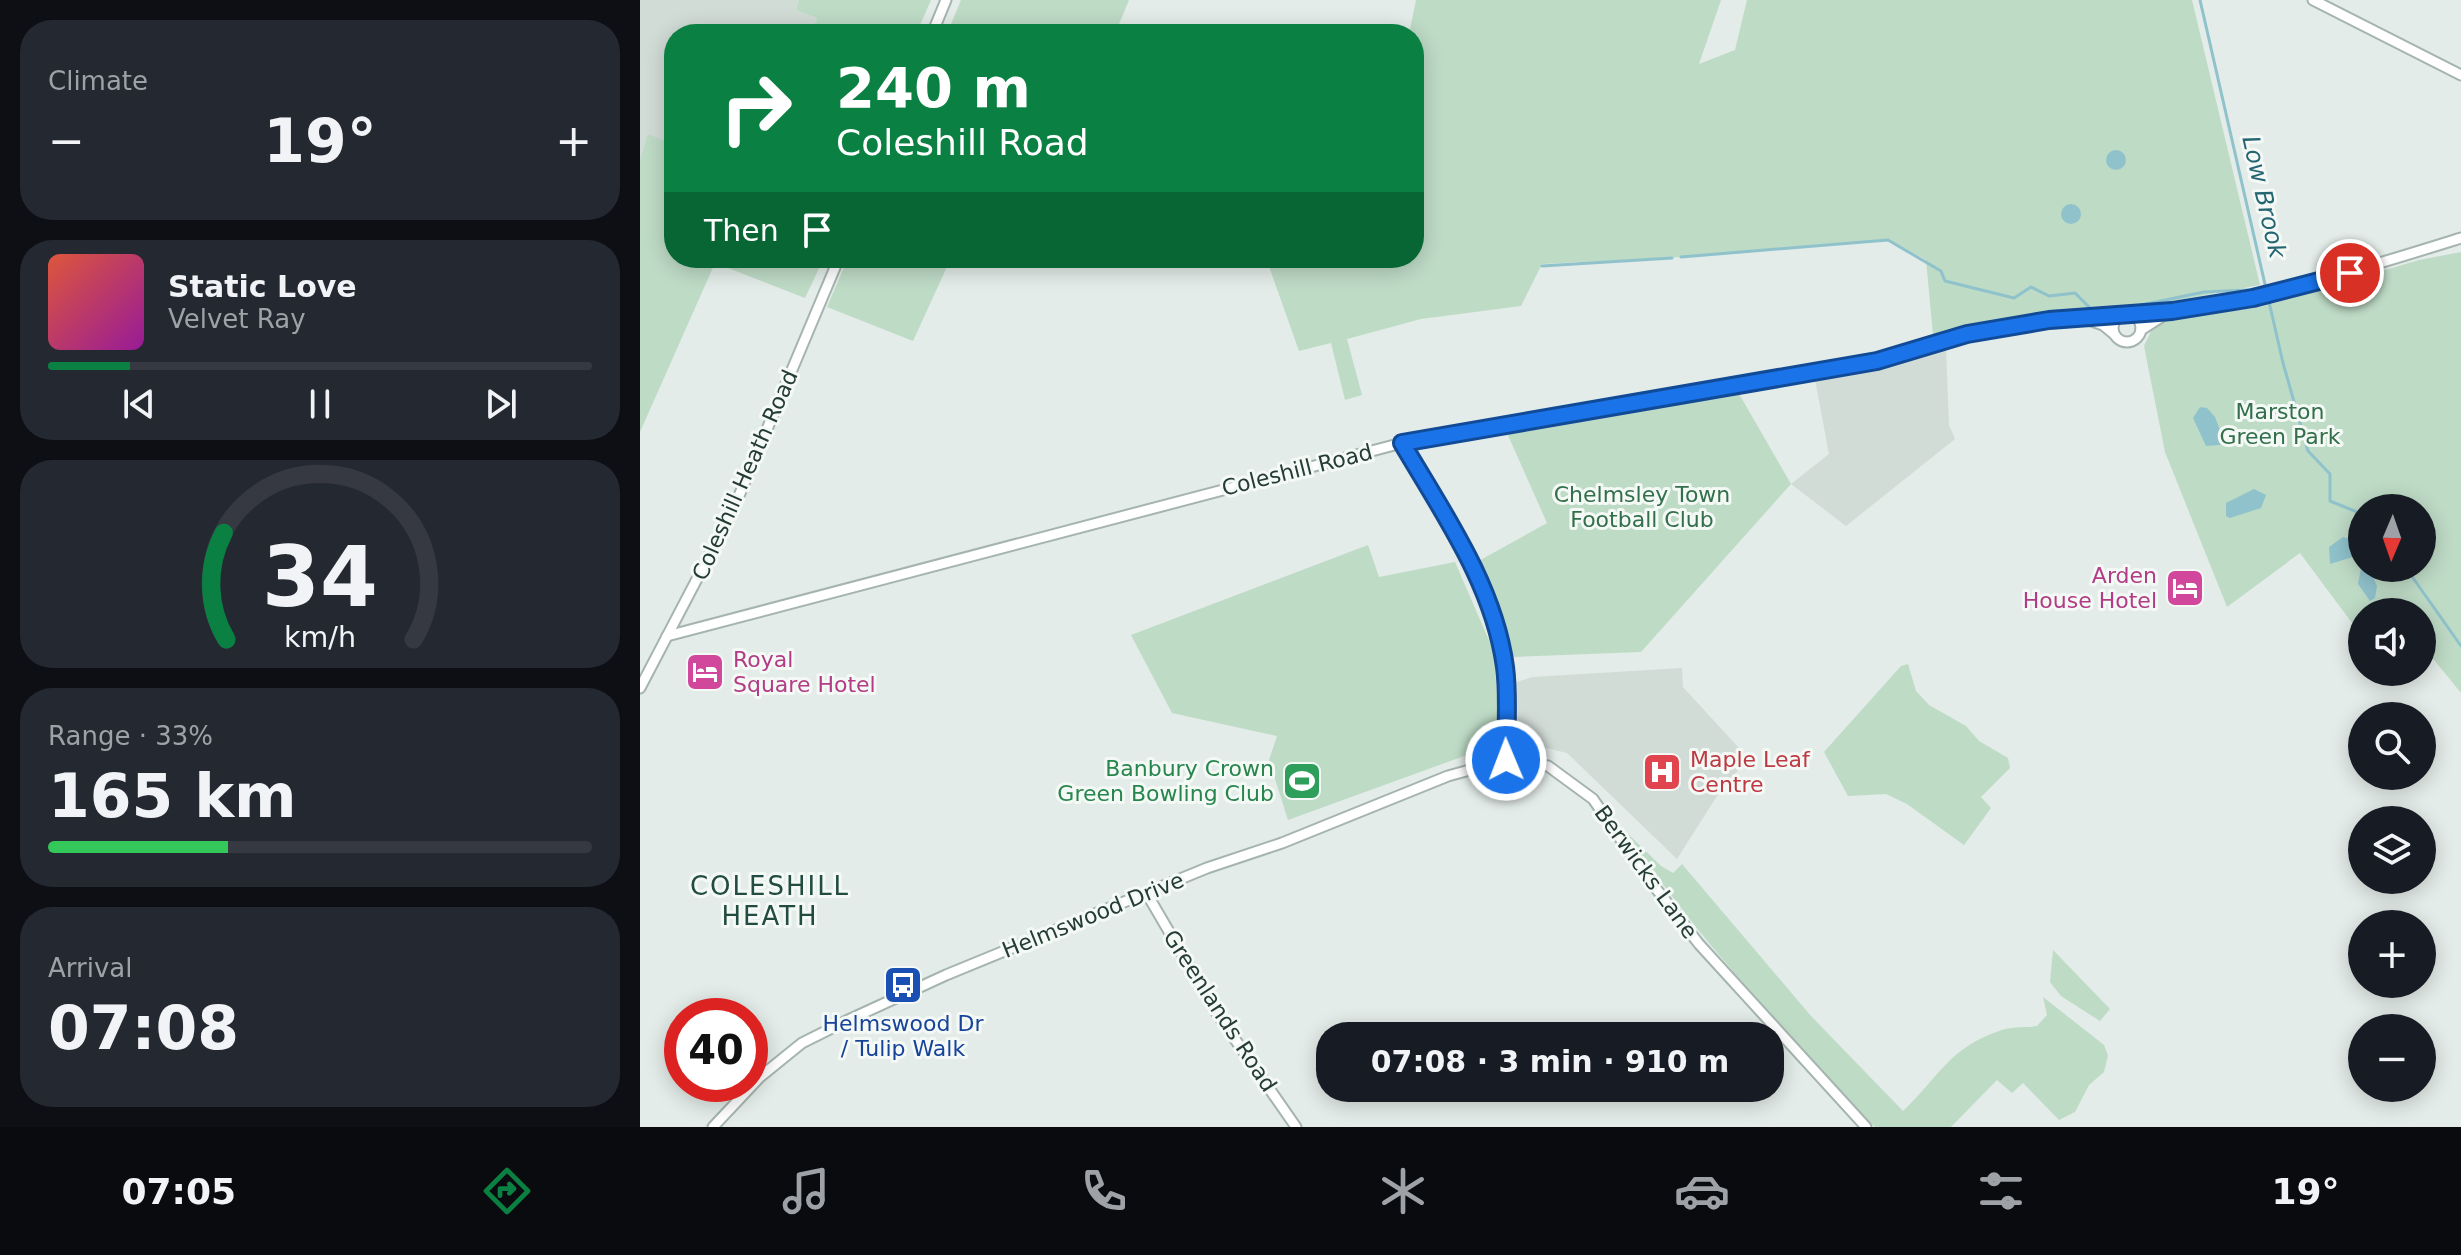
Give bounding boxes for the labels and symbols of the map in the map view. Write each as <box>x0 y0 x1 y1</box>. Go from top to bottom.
water label: Low Brook <box>2236 133 2292 262</box>
pin <box>2316 239 2384 307</box>
street label: Coleshill Heath Road <box>687 366 803 584</box>
park label: Marston Green Park <box>2219 399 2341 449</box>
street label: Coleshill Road <box>1219 439 1375 501</box>
park label: Chelmsley Town Football Club <box>1554 482 1730 532</box>
north arrow <box>2348 494 2436 582</box>
place label: Arden House Hotel <box>2023 563 2157 613</box>
hotel icon: Arden House Hotel <box>2164 567 2206 609</box>
place label: Royal Square Hotel <box>733 647 876 697</box>
hotel icon: Royal Square Hotel <box>684 651 726 693</box>
position arrow <box>1464 718 1548 802</box>
place label: Maple Leaf Centre <box>1690 747 1811 797</box>
hospital icon: Maple Leaf Centre <box>1641 751 1683 793</box>
place label: Banbury Crown Green Bowling Club <box>1057 756 1274 806</box>
sports icon: Banbury Crown Green Bowling Club <box>1281 760 1323 802</box>
street label: Berwicks Lane <box>1589 801 1703 943</box>
street label: Helmswood Drive <box>999 867 1187 963</box>
district label: COLESHILL HEATH <box>690 871 850 931</box>
street label: Greenlands Road <box>1158 925 1282 1097</box>
bus stop icon: Helmswood Dr / Tulip Walk <box>882 964 924 1006</box>
speed limit sign: 40 <box>664 998 768 1102</box>
place label: Helmswood Dr / Tulip Walk <box>823 1011 984 1061</box>

